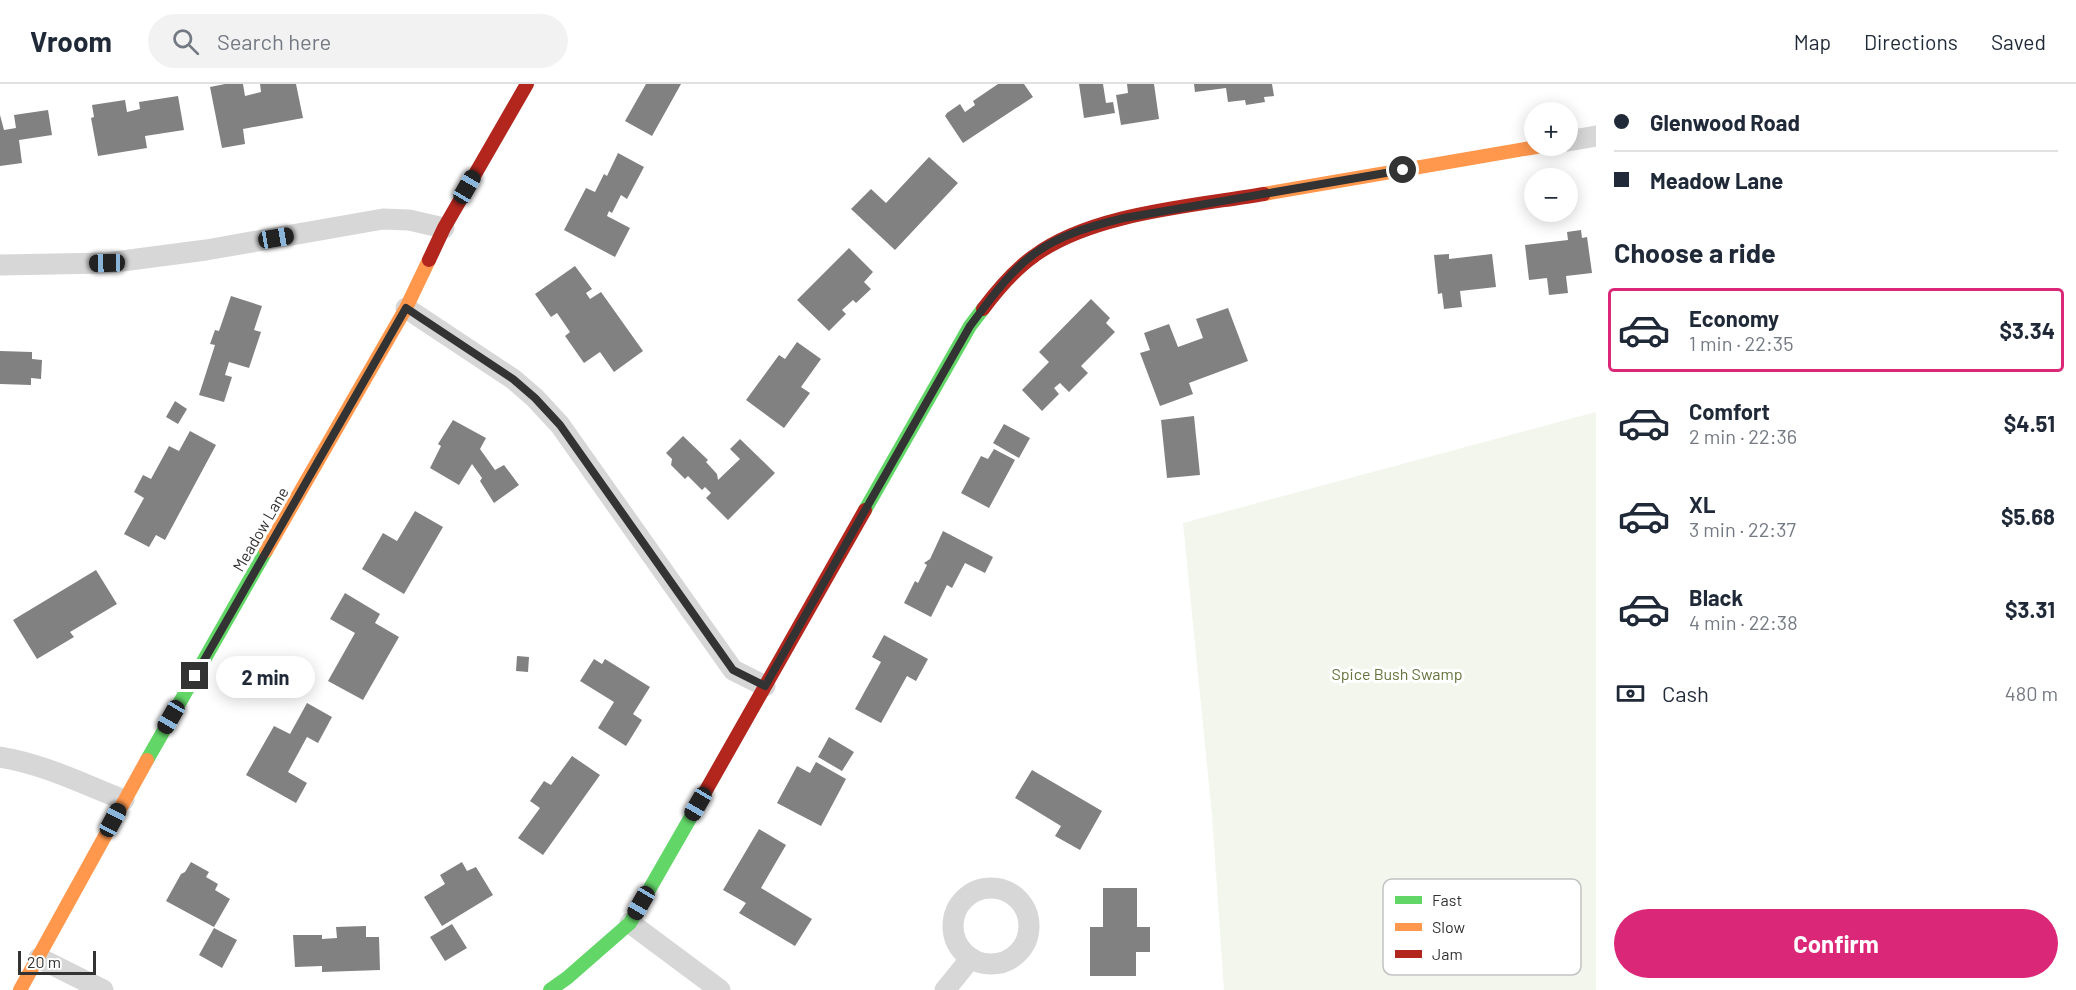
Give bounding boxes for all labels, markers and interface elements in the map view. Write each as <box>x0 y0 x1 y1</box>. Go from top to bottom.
search box <box>148 14 568 68</box>
text: Vroom <box>30 24 112 58</box>
icon: search <box>169 25 202 58</box>
text: Search here <box>217 28 331 54</box>
text: Map <box>1794 29 1831 54</box>
text: Directions <box>1864 29 1958 54</box>
text: Saved <box>1991 29 2046 54</box>
map controls <box>1524 102 1578 222</box>
button: + <box>1524 102 1578 156</box>
text: Glenwood Road <box>1650 109 1800 135</box>
route start <box>1389 156 1416 183</box>
car <box>450 167 484 207</box>
text: Meadow Lane <box>1650 167 1783 193</box>
button: − <box>1524 168 1578 222</box>
car <box>257 226 295 250</box>
text: Choose a ride <box>1614 236 1776 268</box>
car <box>89 254 125 272</box>
icon: car <box>1617 303 1671 357</box>
text: Economy <box>1689 305 1779 331</box>
text: $3.34 <box>1999 317 2055 343</box>
text: 1 min · 22:35 <box>1689 331 1793 355</box>
icon: car <box>1617 396 1671 450</box>
text: Comfort <box>1689 398 1770 424</box>
text: $4.51 <box>2004 410 2055 436</box>
text: 2 min · 22:36 <box>1689 424 1797 448</box>
street label: Meadow Lane <box>228 483 292 575</box>
icon: car <box>1617 489 1671 543</box>
text: XL <box>1689 491 1715 517</box>
text: $5.68 <box>2001 503 2055 529</box>
text: 3 min · 22:37 <box>1689 517 1796 541</box>
icon: car <box>1617 582 1671 636</box>
text: Black <box>1689 584 1743 610</box>
text: $3.31 <box>2005 596 2055 622</box>
text: 4 min · 22:38 <box>1689 610 1798 634</box>
callout: 2 min <box>216 655 315 697</box>
route end <box>181 662 208 689</box>
park label: Spice Bush Swamp <box>1331 664 1463 683</box>
text: 2 min <box>242 665 289 689</box>
icon: cash <box>1614 677 1647 710</box>
text: Cash <box>1662 680 1709 706</box>
text: 480 m <box>2005 681 2058 705</box>
car <box>154 697 188 737</box>
car <box>681 784 715 824</box>
car <box>97 800 129 840</box>
legend <box>1383 879 1581 975</box>
car <box>624 883 658 923</box>
text: Fast <box>1432 890 1462 909</box>
button: Confirm <box>1614 909 2058 978</box>
text: Slow <box>1432 917 1465 936</box>
text: Jam <box>1432 944 1463 963</box>
scale bar <box>18 948 96 976</box>
text: 20 m <box>27 952 61 971</box>

